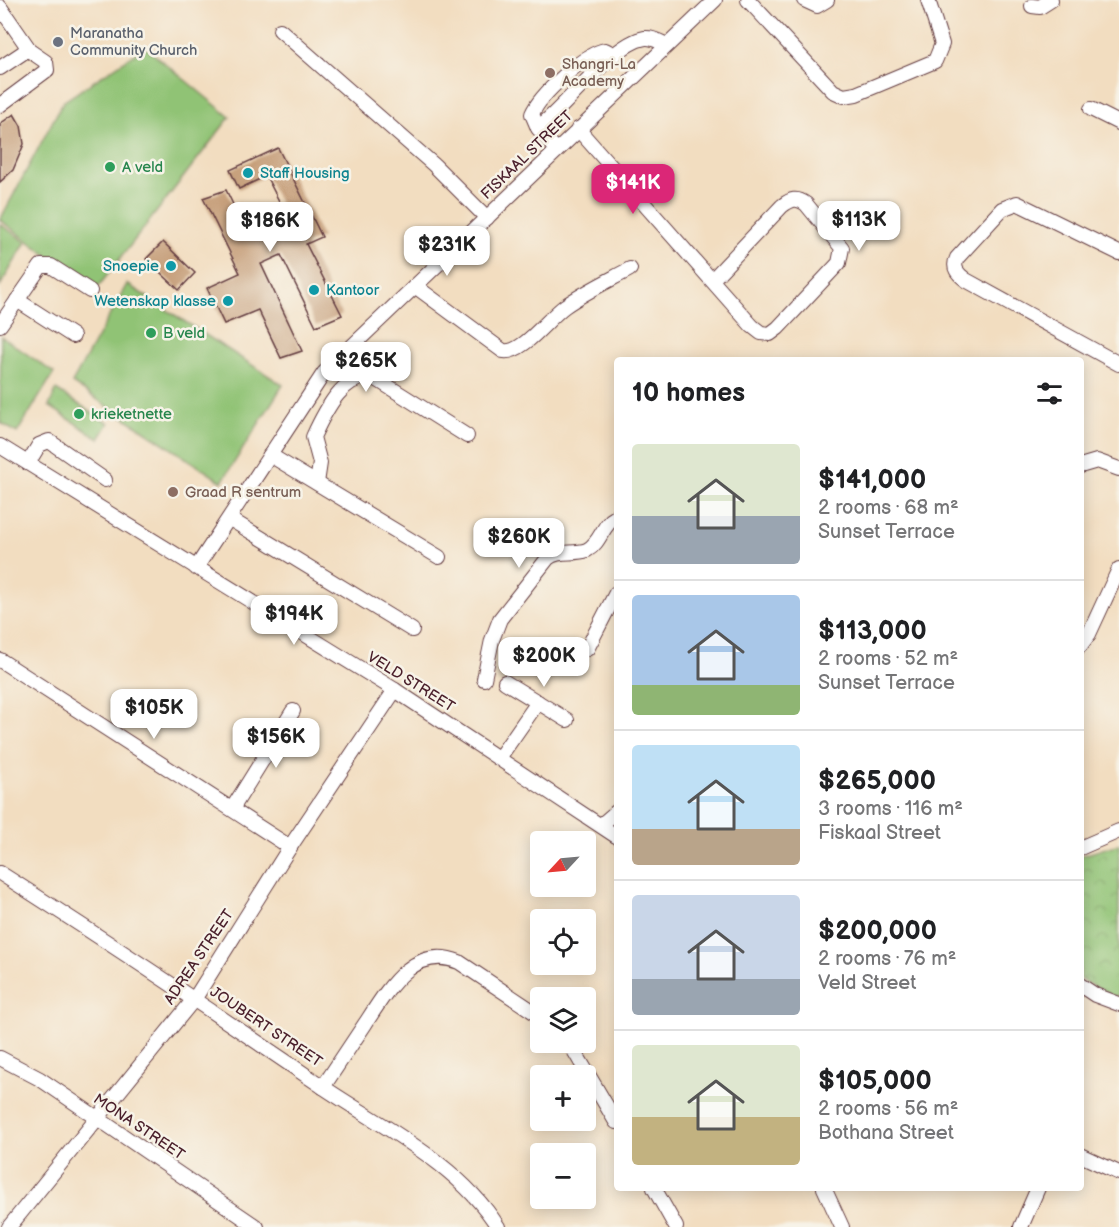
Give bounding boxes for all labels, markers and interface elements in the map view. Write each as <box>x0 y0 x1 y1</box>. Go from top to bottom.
place label: Maranatha Community Church <box>70 24 197 60</box>
marker: Maranatha Community Church <box>51 35 65 49</box>
place label: Shangri-La Academy <box>562 55 636 91</box>
marker: Shangri-La Academy <box>543 66 557 80</box>
street label: FISKAAL STREET <box>477 106 577 204</box>
place label: A veld <box>122 158 163 177</box>
marker: A veld <box>103 160 117 174</box>
place label: Staff Housing <box>260 164 350 183</box>
pin: $141K <box>591 164 675 215</box>
marker: Staff Housing <box>241 166 255 180</box>
text: $141K <box>606 171 661 195</box>
pin: $113K <box>817 201 901 252</box>
pin: $186K <box>228 202 312 253</box>
text: $113K <box>831 208 887 232</box>
text: $186K <box>240 209 300 233</box>
pin: $231K <box>405 226 489 277</box>
text: $231K <box>418 233 476 257</box>
place label: Snoepie <box>103 257 159 276</box>
marker: Snoepie <box>164 259 178 273</box>
place label: Kantoor <box>326 281 380 300</box>
marker: Kantoor <box>307 283 321 297</box>
place label: Wetenskap klasse <box>94 292 216 311</box>
marker: Wetenskap klasse <box>221 294 235 308</box>
place label: B veld <box>163 324 205 343</box>
marker: B veld <box>144 326 158 340</box>
pin: $265K <box>324 342 408 393</box>
text: $265K <box>335 349 397 373</box>
icon: filters <box>1033 377 1066 410</box>
text: 10 homes <box>632 378 745 409</box>
place label: krieketnette <box>91 405 172 424</box>
marker: krieketnette <box>72 407 86 421</box>
text: $141,000 <box>818 465 926 496</box>
icon: home <box>680 468 752 540</box>
place label: Graad R sentrum <box>185 483 301 502</box>
marker: Graad R sentrum <box>166 485 180 499</box>
text: 2 rooms · 68 m² <box>818 496 959 520</box>
pin: $260K <box>477 518 561 569</box>
text: Sunset Terrace <box>818 520 955 544</box>
text: $260K <box>487 525 551 549</box>
pin: $194K <box>252 595 336 646</box>
text: $194K <box>265 602 323 626</box>
text: $113,000 <box>818 616 927 647</box>
icon: home <box>680 619 752 691</box>
pin: $200K <box>502 637 586 688</box>
text: $200K <box>512 644 576 668</box>
text: 2 rooms · 52 m² <box>818 647 958 671</box>
street label: VELD STREET <box>364 648 458 716</box>
text: Sunset Terrace <box>818 671 955 695</box>
pin: $105K <box>112 689 196 740</box>
text: $105K <box>124 696 184 720</box>
pin: $156K <box>234 718 318 769</box>
text: $156K <box>247 725 305 749</box>
text: $265,000 <box>818 766 936 797</box>
icon: home <box>680 769 752 841</box>
text: 3 rooms · 116 m² <box>818 797 963 821</box>
text: Fiskaal Street <box>818 821 941 845</box>
north arrow <box>530 831 596 897</box>
map controls <box>530 831 596 1209</box>
street label: ADREA STREET <box>160 906 238 1008</box>
button: locate <box>530 909 596 975</box>
text: $200,000 <box>818 916 937 947</box>
icon: home <box>680 919 752 991</box>
text: 2 rooms · 76 m² <box>818 947 956 971</box>
text: Veld Street <box>818 971 916 995</box>
street label: JOUBERT STREET <box>206 982 326 1072</box>
button: layers <box>530 987 596 1053</box>
button: + <box>530 1065 596 1131</box>
text: $105,000 <box>818 1066 932 1097</box>
icon: home <box>680 1069 752 1141</box>
street label: MONA STREET <box>90 1090 188 1164</box>
text: 2 rooms · 56 m² <box>818 1097 958 1121</box>
text: Bothana Street <box>818 1121 954 1145</box>
button: − <box>530 1143 596 1209</box>

